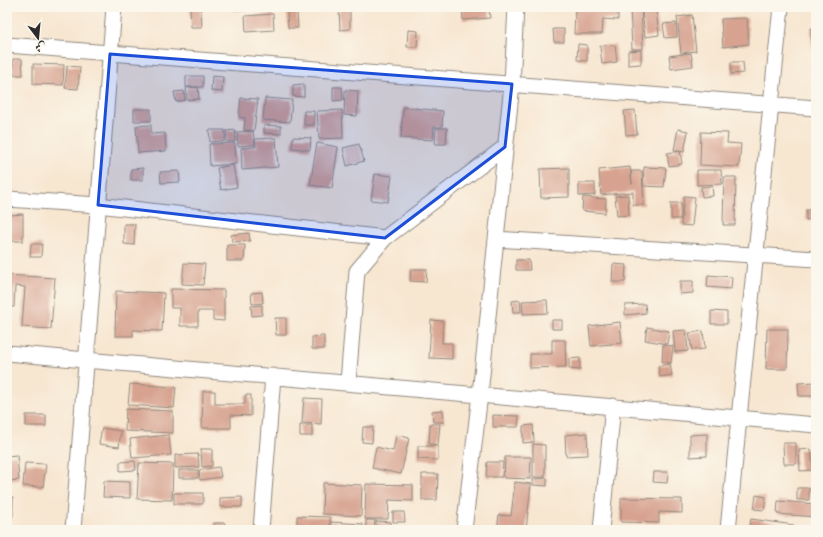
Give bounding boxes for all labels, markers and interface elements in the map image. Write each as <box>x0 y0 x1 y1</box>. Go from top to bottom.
north arrow <box>18 18 58 58</box>
text: ش <box>33 38 48 55</box>

